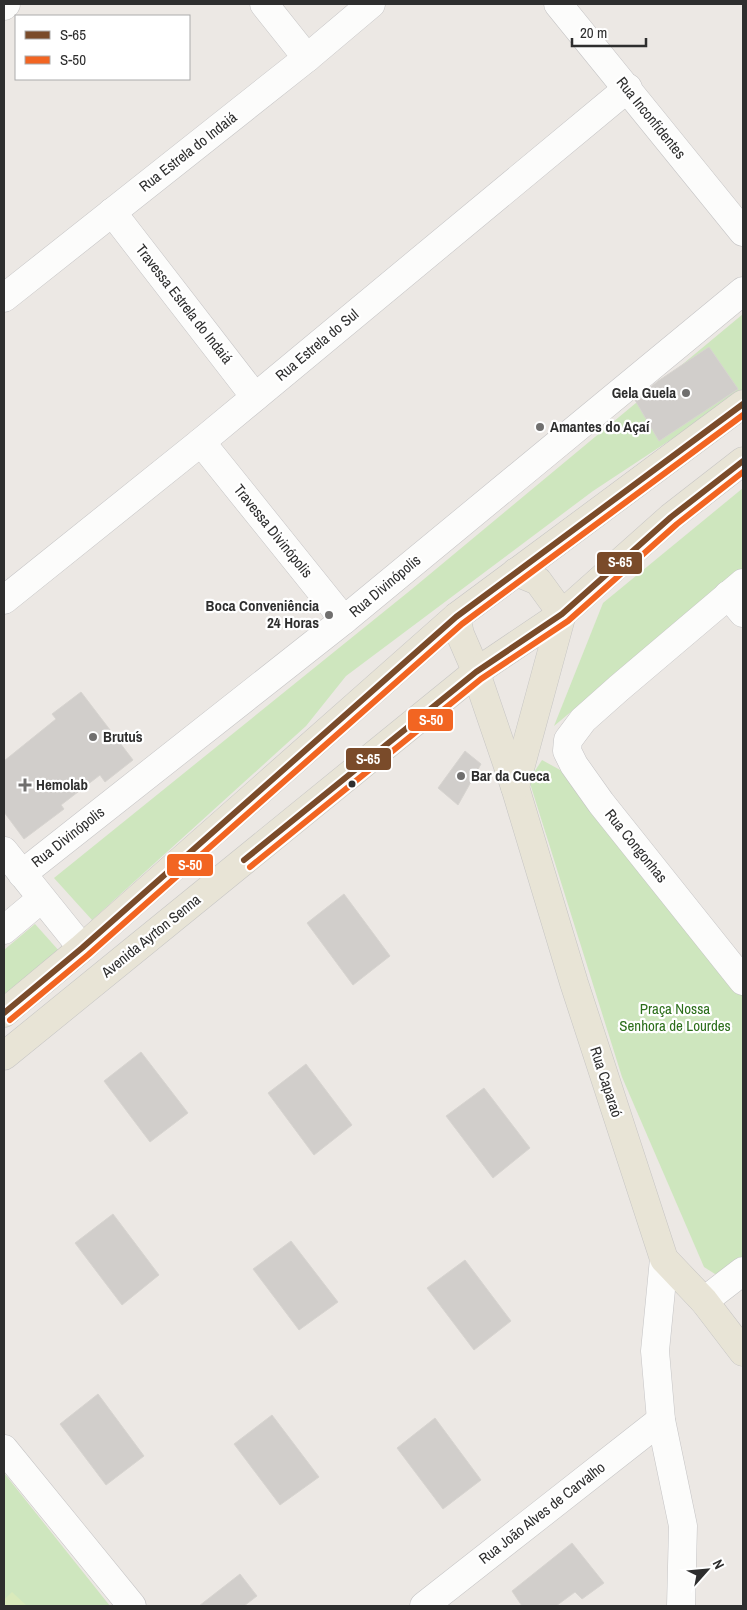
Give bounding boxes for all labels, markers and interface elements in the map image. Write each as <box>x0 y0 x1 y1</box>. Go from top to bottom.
legend <box>15 15 190 80</box>
scale bar <box>572 15 646 47</box>
text: 20 m <box>580 22 607 43</box>
text: S-65 <box>60 24 86 45</box>
text: S-50 <box>60 49 86 70</box>
street label: Rua Inconfidentes <box>612 72 691 163</box>
street label: Rua Estrela do Indaiá <box>134 107 241 197</box>
street label: Travessa Estrela do Indaiá <box>131 239 238 368</box>
street label: Rua Estrela do Sul <box>271 304 363 386</box>
place label: Gela Guela <box>612 382 676 403</box>
marker: Gela Guela <box>680 387 692 399</box>
place label: Amantes do Açaí <box>550 416 650 437</box>
marker: Amantes do Açaí <box>534 421 546 433</box>
street label: Travessa Divinópolis <box>229 479 318 582</box>
street label: Rua Divinópolis <box>344 549 425 622</box>
line badge: S-65 <box>596 551 643 575</box>
text: S-65 <box>608 553 633 571</box>
place label: Boca Conveniência 24 Horas <box>206 595 319 633</box>
marker: Boca Conveniência 24 Horas <box>323 609 335 621</box>
line badge: S-50 <box>407 708 454 732</box>
text: S-50 <box>419 711 443 729</box>
place label: Brutu´s <box>103 726 143 747</box>
marker: Brutu´s <box>87 731 99 743</box>
line badge: S-65 <box>345 747 392 771</box>
text: S-65 <box>356 750 381 768</box>
place label: Bar da Cueca <box>471 765 550 786</box>
marker: Bar da Cueca <box>455 770 467 782</box>
place label: Hemolab <box>36 774 88 795</box>
marker: Hemolab <box>18 778 32 792</box>
unlabelled marker <box>347 779 357 789</box>
street label: Rua Divinópolis <box>27 801 109 872</box>
street label: Rua Congonhas <box>600 805 673 887</box>
line badge: S-50 <box>166 853 214 877</box>
text: S-50 <box>178 856 202 874</box>
street label: Avenida Ayrton Senna <box>96 889 205 983</box>
park label: Praça Nossa Senhora de Lourdes <box>619 998 731 1036</box>
street label: Rua Caparaó <box>585 1044 628 1120</box>
street label: Rua João Alves de Carvalho <box>474 1456 609 1569</box>
north arrow <box>682 1545 732 1595</box>
text: N <box>709 1556 728 1572</box>

